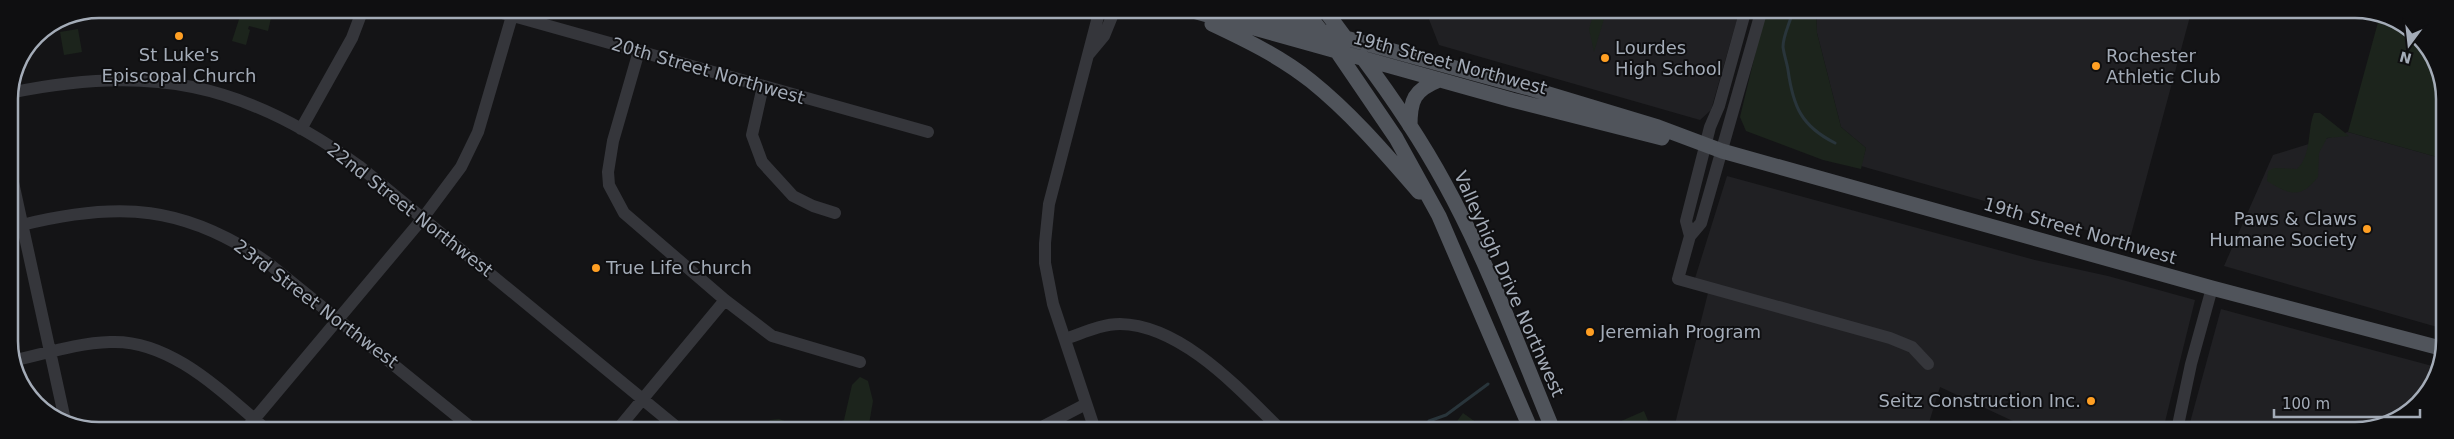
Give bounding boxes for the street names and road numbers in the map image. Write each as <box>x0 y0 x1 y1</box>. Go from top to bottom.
street label: 19th Street Northwest <box>1351 26 1549 99</box>
street label: 20th Street Northwest <box>609 33 807 108</box>
street label: 22nd Street Northwest <box>323 138 497 281</box>
street label: Valleyhigh Drive Northwest <box>1450 168 1569 400</box>
street label: 19th Street Northwest <box>1981 193 2179 268</box>
street label: 23rd Street Northwest <box>230 235 403 372</box>

